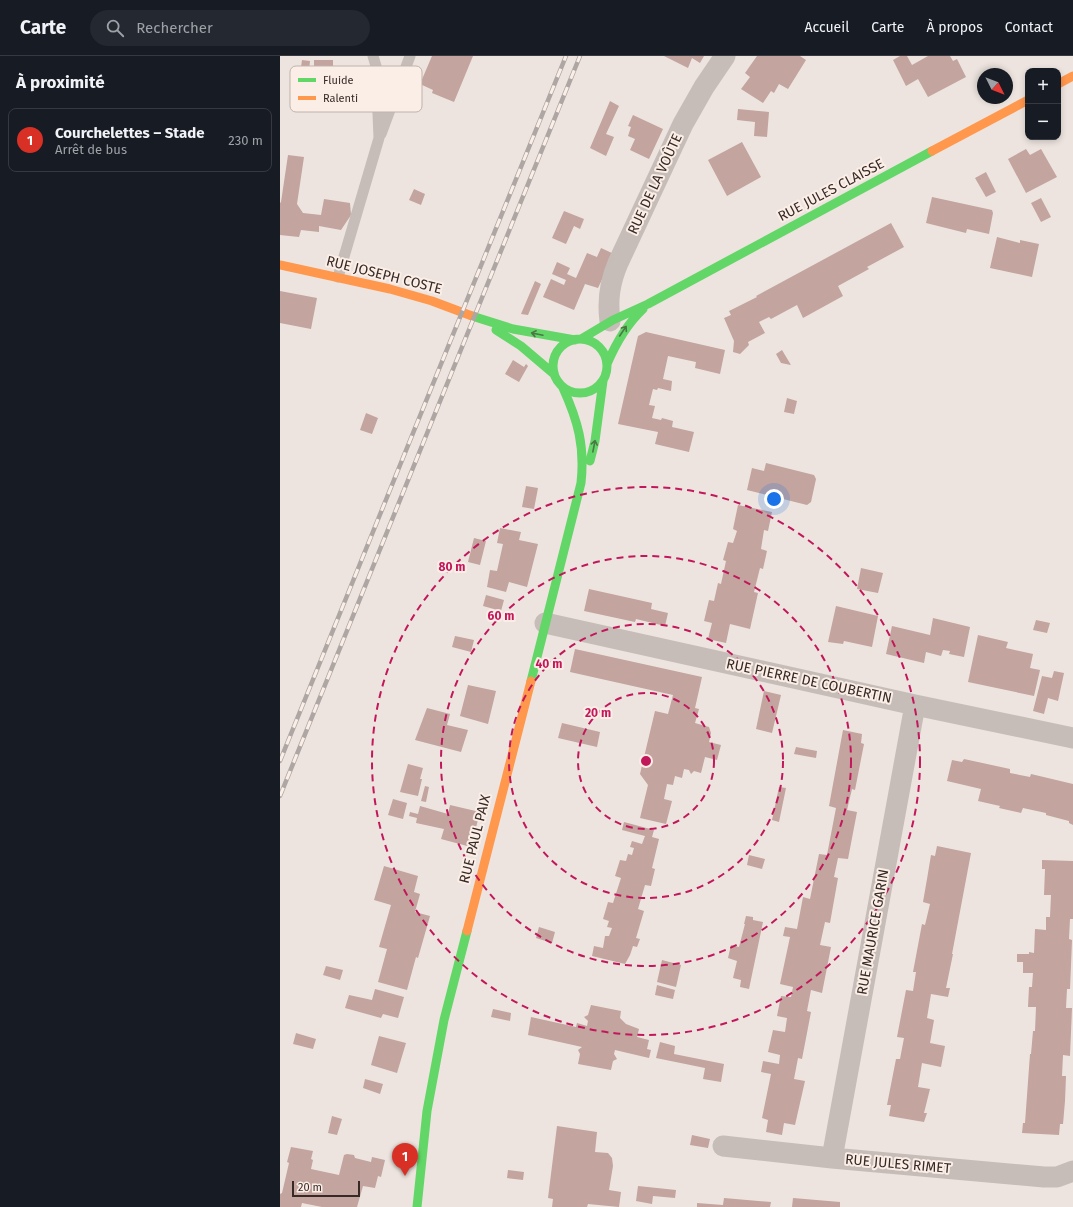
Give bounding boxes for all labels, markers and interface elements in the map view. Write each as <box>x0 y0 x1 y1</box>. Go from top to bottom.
search box <box>90 10 370 46</box>
text: Carte <box>20 16 66 39</box>
icon: search <box>104 17 126 39</box>
text: Rechercher <box>136 19 213 37</box>
text: Accueil <box>804 19 849 36</box>
text: Carte <box>871 19 904 36</box>
text: À propos <box>926 19 983 36</box>
text: Contact <box>1005 19 1053 36</box>
legend <box>290 66 422 112</box>
north arrow <box>977 68 1013 104</box>
map controls <box>1025 68 1061 140</box>
button: + <box>1025 68 1061 104</box>
text: À proximité <box>16 72 105 93</box>
text: Fluide <box>323 74 354 87</box>
text: Ralenti <box>323 92 358 105</box>
button: − <box>1025 104 1061 140</box>
text: Courchelettes – Stade <box>55 124 204 142</box>
street label: RUE DE LA VOÛTE <box>623 131 686 237</box>
text: 1 <box>27 133 33 148</box>
text: 230 m <box>228 133 263 148</box>
text: Arrêt de bus <box>55 142 127 157</box>
street label: RUE JULES CLAISSE <box>775 155 887 225</box>
street label: RUE JOSEPH COSTE <box>324 252 444 298</box>
one-way arrow <box>619 326 627 337</box>
one-way arrow <box>531 330 544 338</box>
one-way arrow <box>590 440 598 453</box>
your location <box>764 489 784 509</box>
text: 80 m <box>439 560 465 574</box>
text: 60 m <box>488 609 514 623</box>
street label: RUE PIERRE DE COUBERTIN <box>725 655 893 707</box>
text: 40 m <box>536 657 562 671</box>
text: 20 m <box>585 706 611 720</box>
centre of rings <box>639 754 653 768</box>
street label: RUE PAUL PAIX <box>456 792 494 885</box>
street label: RUE MAURICE GARIN <box>854 868 892 996</box>
pin: 1 <box>392 1143 418 1176</box>
street label: RUE JULES RIMET <box>844 1151 952 1177</box>
scale bar <box>292 1179 360 1198</box>
text: 20 m <box>298 1181 322 1194</box>

